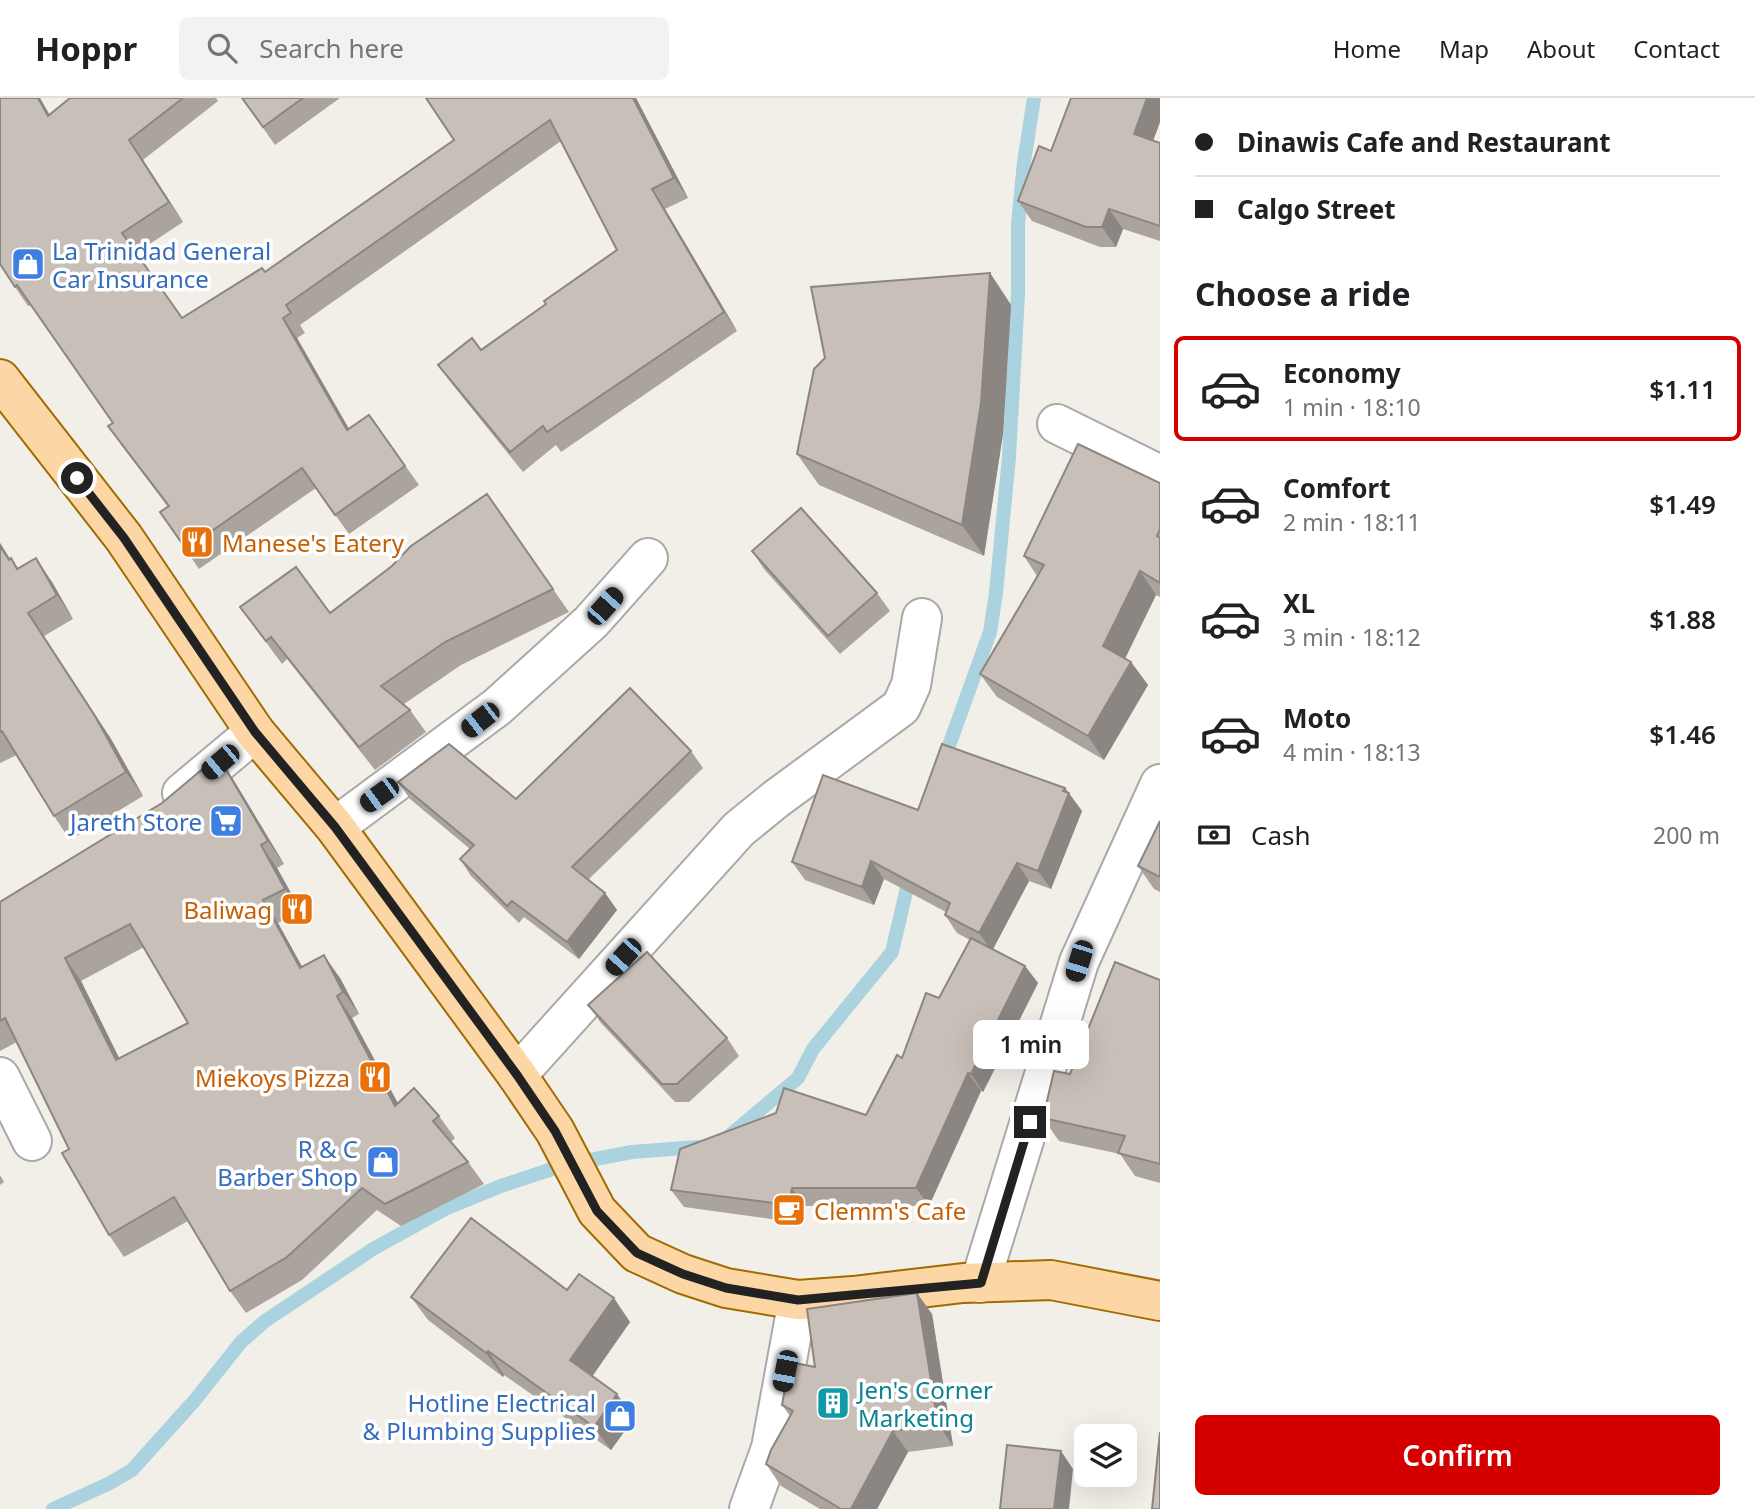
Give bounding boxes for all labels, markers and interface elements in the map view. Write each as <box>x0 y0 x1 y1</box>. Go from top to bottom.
search box <box>179 17 669 80</box>
text: Hoppr <box>35 26 137 71</box>
icon: search <box>203 29 241 67</box>
text: Search here <box>259 30 404 66</box>
text: Home <box>1333 32 1401 65</box>
text: Map <box>1439 32 1489 65</box>
text: About <box>1527 32 1595 65</box>
text: Contact <box>1633 32 1720 65</box>
text: Dinawis Cafe and Restaurant <box>1237 124 1611 160</box>
text: Calgo Street <box>1237 191 1396 227</box>
place label: La Trinidad General Car Insurance <box>52 234 271 295</box>
shop icon: La Trinidad General Car Insurance <box>9 245 47 283</box>
text: Choose a ride <box>1195 272 1411 315</box>
text: Economy <box>1283 355 1401 391</box>
icon: car <box>1199 357 1262 420</box>
text: $1.11 <box>1649 371 1716 407</box>
text: 1 min · 18:10 <box>1283 391 1421 423</box>
route start <box>61 462 93 494</box>
text: Comfort <box>1283 470 1391 506</box>
icon: car <box>1199 472 1262 535</box>
text: $1.49 <box>1649 486 1716 522</box>
text: 2 min · 18:11 <box>1283 506 1421 538</box>
restaurant icon: Manese's Eatery <box>178 523 216 561</box>
place label: Manese's Eatery <box>222 526 405 559</box>
car <box>584 583 627 629</box>
text: XL <box>1283 585 1315 621</box>
icon: car <box>1199 587 1262 650</box>
text: $1.88 <box>1649 601 1716 637</box>
text: 3 min · 18:12 <box>1283 621 1421 653</box>
car <box>457 699 504 741</box>
text: Moto <box>1283 700 1351 736</box>
icon: car <box>1199 702 1262 765</box>
text: $1.46 <box>1649 716 1716 752</box>
text: 4 min · 18:13 <box>1283 736 1421 768</box>
car <box>198 740 243 784</box>
car <box>356 774 403 816</box>
supermarket icon: Jareth Store <box>207 802 245 840</box>
place label: Jareth Store <box>68 805 202 838</box>
icon: cash <box>1195 816 1233 854</box>
text: Cash <box>1251 817 1311 853</box>
text: 200 m <box>1653 819 1720 851</box>
restaurant icon: Baliwag <box>278 890 316 928</box>
place label: Baliwag <box>183 893 272 926</box>
car <box>602 934 645 980</box>
car <box>1063 938 1096 984</box>
callout: 1 min <box>972 1020 1088 1070</box>
text: 1 min <box>1000 1028 1062 1060</box>
restaurant icon: Miekoys Pizza <box>356 1058 394 1096</box>
place label: Miekoys Pizza <box>195 1061 350 1094</box>
route end <box>1014 1106 1046 1138</box>
place label: R & C Barber Shop <box>217 1132 358 1193</box>
shop icon: R & C Barber Shop <box>364 1143 402 1181</box>
cafe icon: Clemm's Cafe <box>770 1191 808 1229</box>
place label: Clemm's Cafe <box>814 1194 966 1227</box>
car <box>771 1348 800 1394</box>
place label: Jen's Corner Marketing <box>856 1373 993 1434</box>
building icon: Jen's Corner Marketing <box>814 1384 852 1422</box>
place label: Hotline Electrical & Plumbing Supplies <box>362 1386 596 1447</box>
shop icon: Hotline Electrical & Plumbing Supplies <box>601 1397 639 1435</box>
button: Confirm <box>1195 1415 1720 1495</box>
map controls <box>1074 1424 1137 1487</box>
button: layers <box>1074 1424 1137 1487</box>

